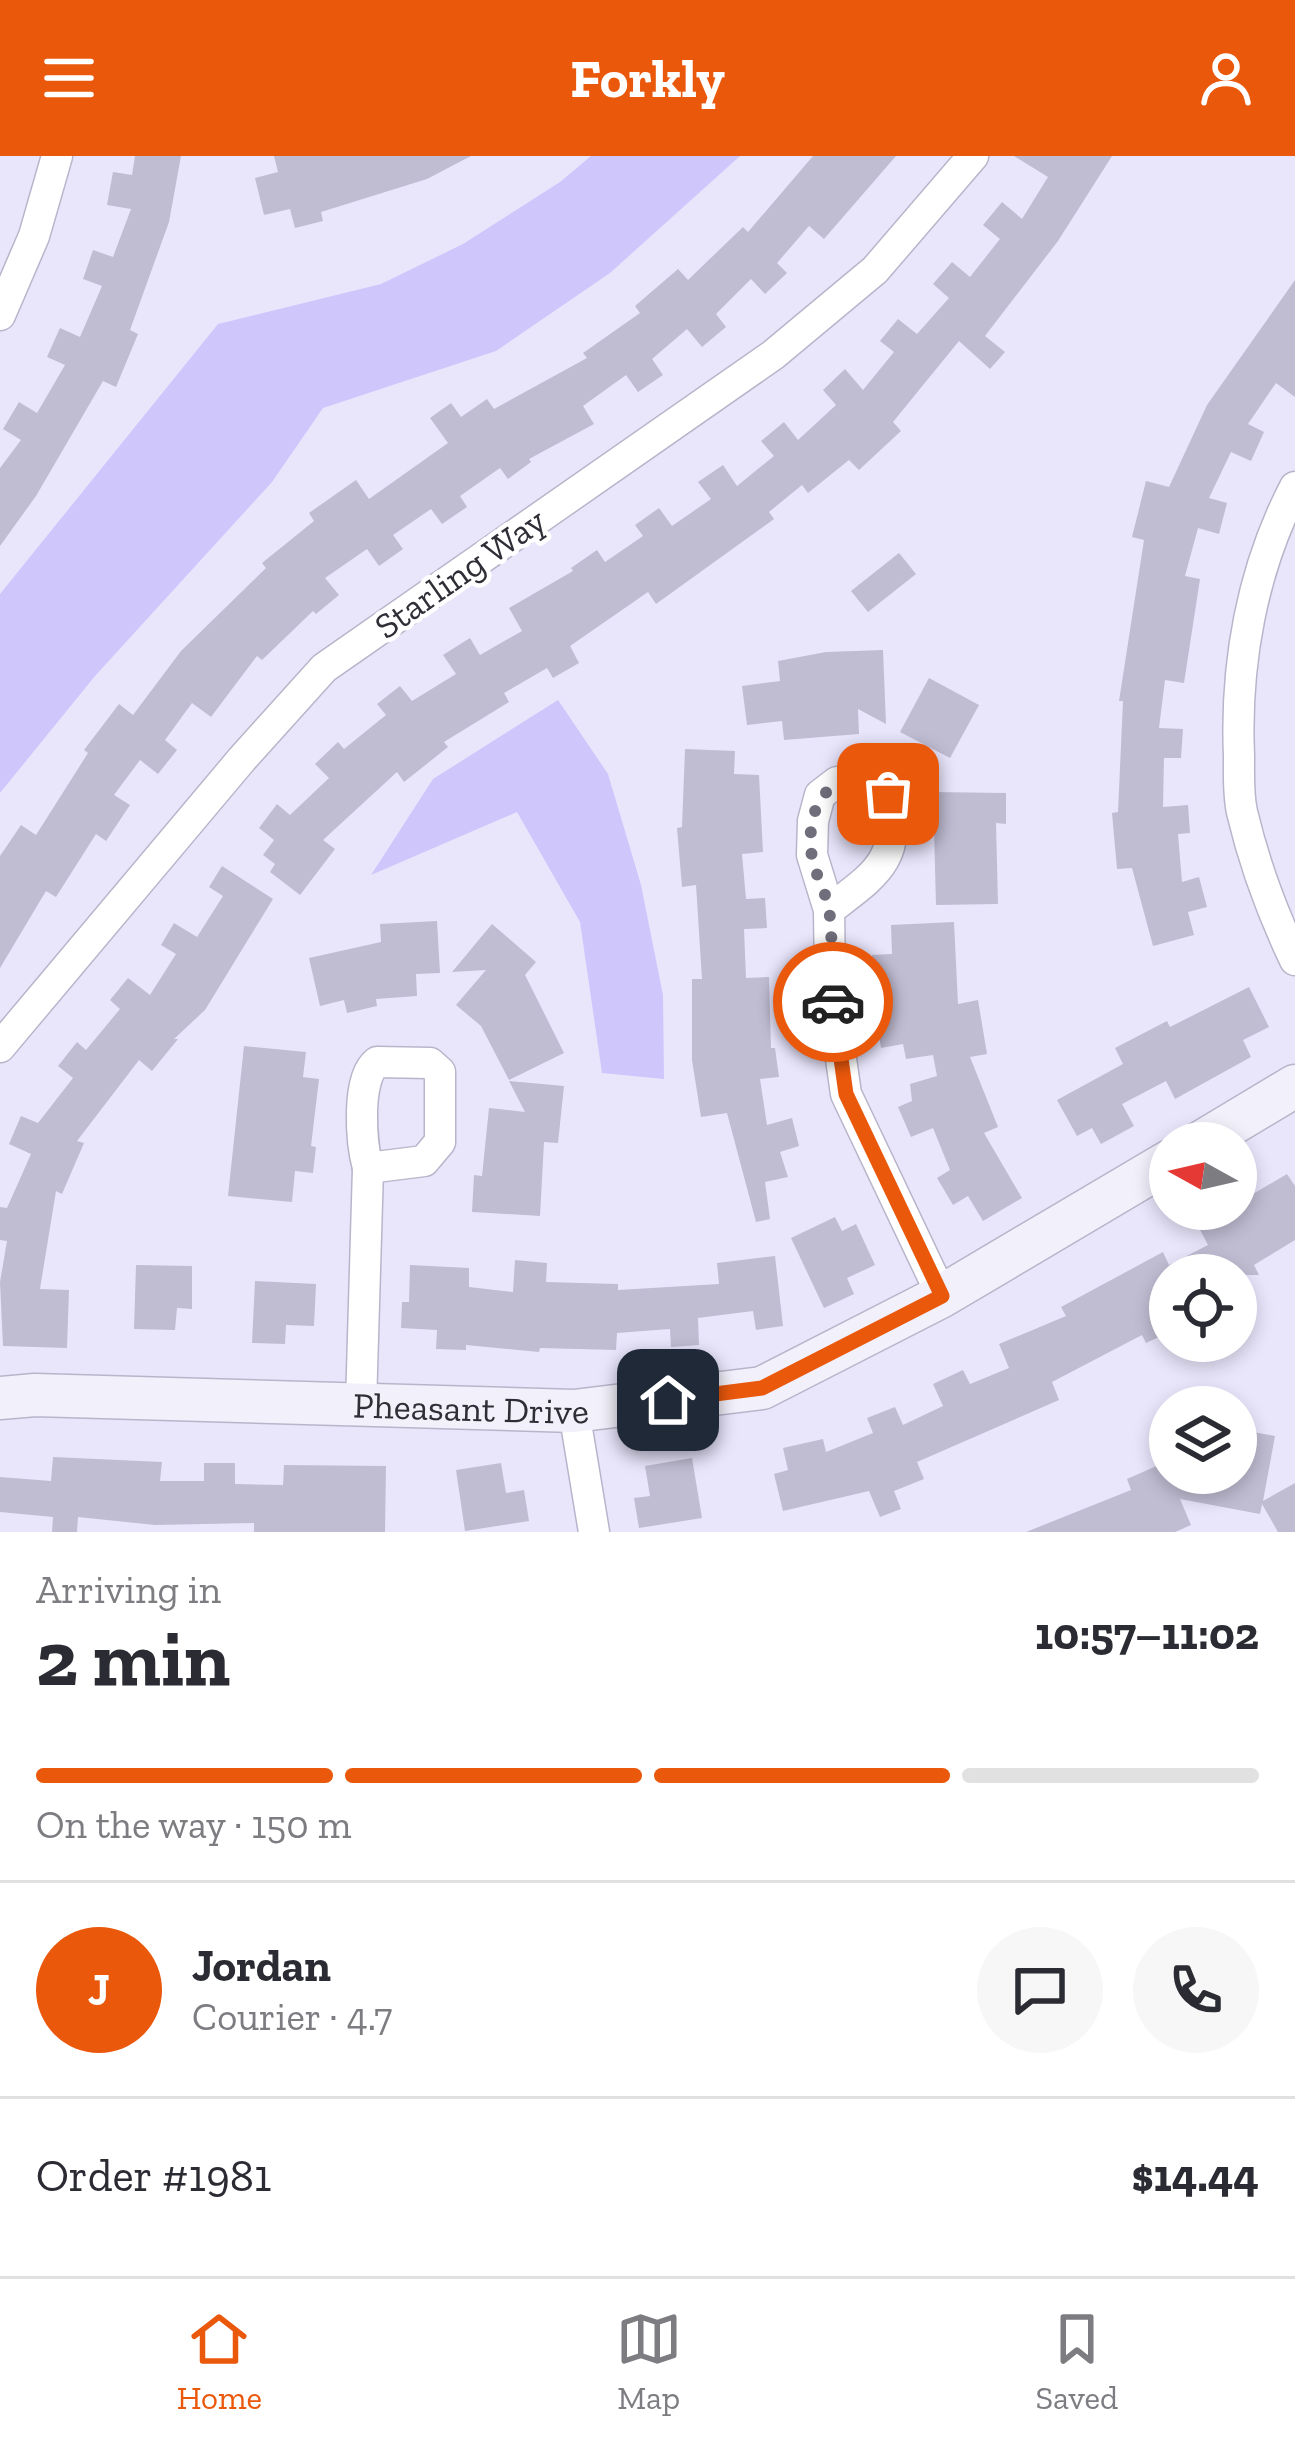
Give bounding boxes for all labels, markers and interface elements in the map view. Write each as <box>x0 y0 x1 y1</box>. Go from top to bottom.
icon: menu <box>36 45 102 111</box>
icon: person <box>1193 45 1259 111</box>
text: Forkly <box>570 46 725 111</box>
street label: Starling Way <box>366 498 554 648</box>
pin <box>837 743 939 845</box>
icon: bag <box>855 761 921 827</box>
courier <box>773 942 893 1062</box>
icon: car <box>800 969 866 1035</box>
north arrow <box>1149 1122 1257 1230</box>
map controls <box>1149 1122 1257 1494</box>
button: locate <box>1149 1254 1257 1362</box>
pin <box>617 1349 719 1451</box>
icon: home <box>635 1367 701 1433</box>
street label: Pheasant Drive <box>352 1383 591 1433</box>
button: layers <box>1149 1386 1257 1494</box>
text: Arriving in <box>36 1566 221 1613</box>
text: 10:57–11:02 <box>1035 1607 1259 1661</box>
text: 2 min <box>36 1611 230 1705</box>
text: On the way · 150 m <box>36 1801 351 1848</box>
button: chat <box>977 1927 1103 2053</box>
button: phone <box>1133 1927 1259 2053</box>
text: Jordan <box>192 1939 331 1993</box>
text: J <box>88 1963 110 2017</box>
text: Courier · 4.7 <box>192 1993 392 2040</box>
text: Order #1981 <box>36 2149 271 2203</box>
text: $14.44 <box>1132 2149 1259 2203</box>
tab: Home <box>177 2306 262 2417</box>
tab: Map <box>616 2306 682 2417</box>
tab: Saved <box>1035 2306 1118 2417</box>

